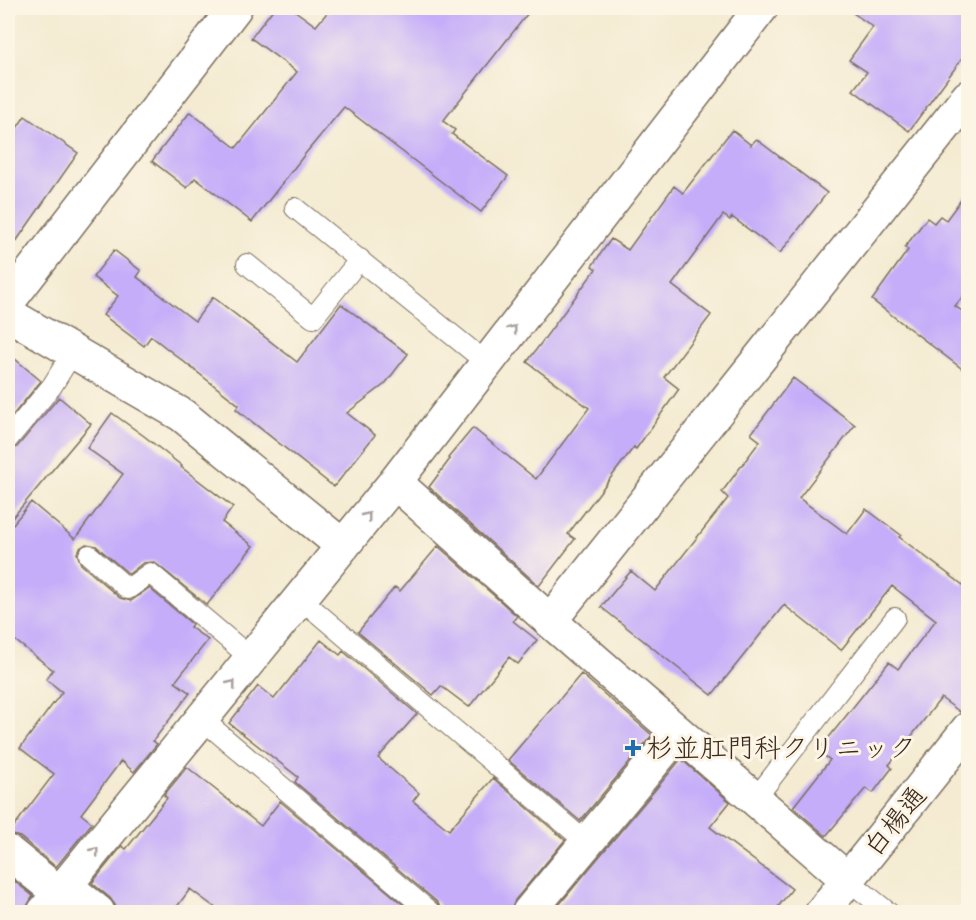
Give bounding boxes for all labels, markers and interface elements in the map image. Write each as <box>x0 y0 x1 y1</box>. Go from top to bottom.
one-way arrow <box>505 325 516 336</box>
one-way arrow <box>360 512 371 523</box>
one-way arrow <box>224 680 235 691</box>
place label: 杉並肛門科クリニック <box>646 731 916 770</box>
marker: 杉並肛門科クリニック <box>624 739 642 757</box>
street label: 白楊通 <box>856 779 938 866</box>
one-way arrow <box>87 847 98 858</box>

